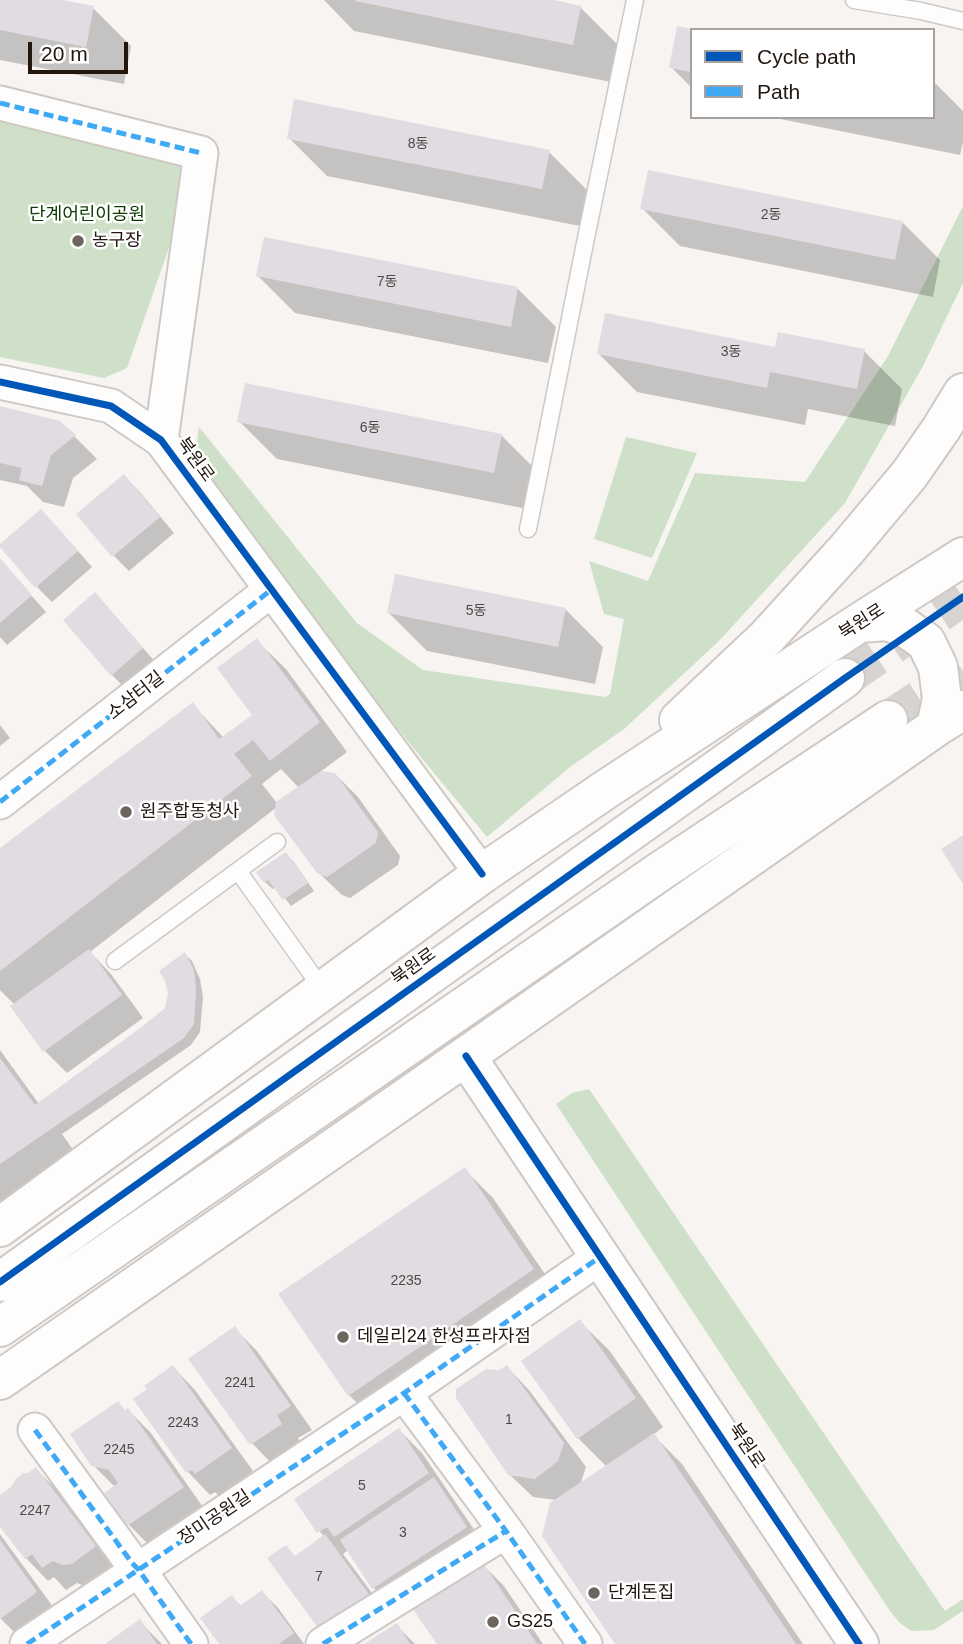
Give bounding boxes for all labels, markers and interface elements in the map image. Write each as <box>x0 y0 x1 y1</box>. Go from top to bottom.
scale bar <box>32 28 131 72</box>
legend <box>690 28 935 119</box>
text: 20 m <box>41 42 88 65</box>
text: Cycle path <box>757 45 856 68</box>
text: Path <box>757 80 800 103</box>
house number: 8동 <box>408 136 428 152</box>
park label: 단계어린이공원 <box>29 204 145 226</box>
house number: 2동 <box>761 207 781 223</box>
place label: 농구장 <box>92 230 142 252</box>
marker: 농구장 <box>70 233 86 249</box>
house number: 7동 <box>377 274 397 290</box>
house number: 3동 <box>721 344 741 360</box>
house number: 6동 <box>360 420 380 436</box>
street label: 북원로 <box>172 434 218 486</box>
street label: 북원로 <box>835 599 889 645</box>
house number: 5동 <box>466 603 486 619</box>
street label: 소삼터길 <box>103 667 169 725</box>
place label: 원주합동청사 <box>140 801 239 823</box>
marker: 원주합동청사 <box>118 804 134 820</box>
street label: 북원로 <box>388 944 440 990</box>
house number: 2235 <box>390 1273 422 1289</box>
place label: 데일리24 한성프라자점 <box>357 1326 531 1348</box>
marker: 데일리24 한성프라자점 <box>335 1329 351 1345</box>
house number: 2241 <box>224 1375 256 1391</box>
house number: 1 <box>505 1412 513 1428</box>
house number: 2243 <box>167 1415 199 1431</box>
street label: 북원로 <box>723 1419 769 1473</box>
house number: 2245 <box>103 1442 135 1458</box>
house number: 5 <box>358 1478 366 1494</box>
street label: 장미공원길 <box>175 1486 255 1550</box>
house number: 2247 <box>19 1503 51 1519</box>
house number: 3 <box>399 1525 407 1541</box>
house number: 7 <box>315 1569 323 1585</box>
place label: 단계돈집 <box>608 1582 674 1604</box>
marker: 단계돈집 <box>586 1585 602 1601</box>
place label: GS25 <box>507 1611 553 1633</box>
marker: GS25 <box>485 1614 501 1630</box>

